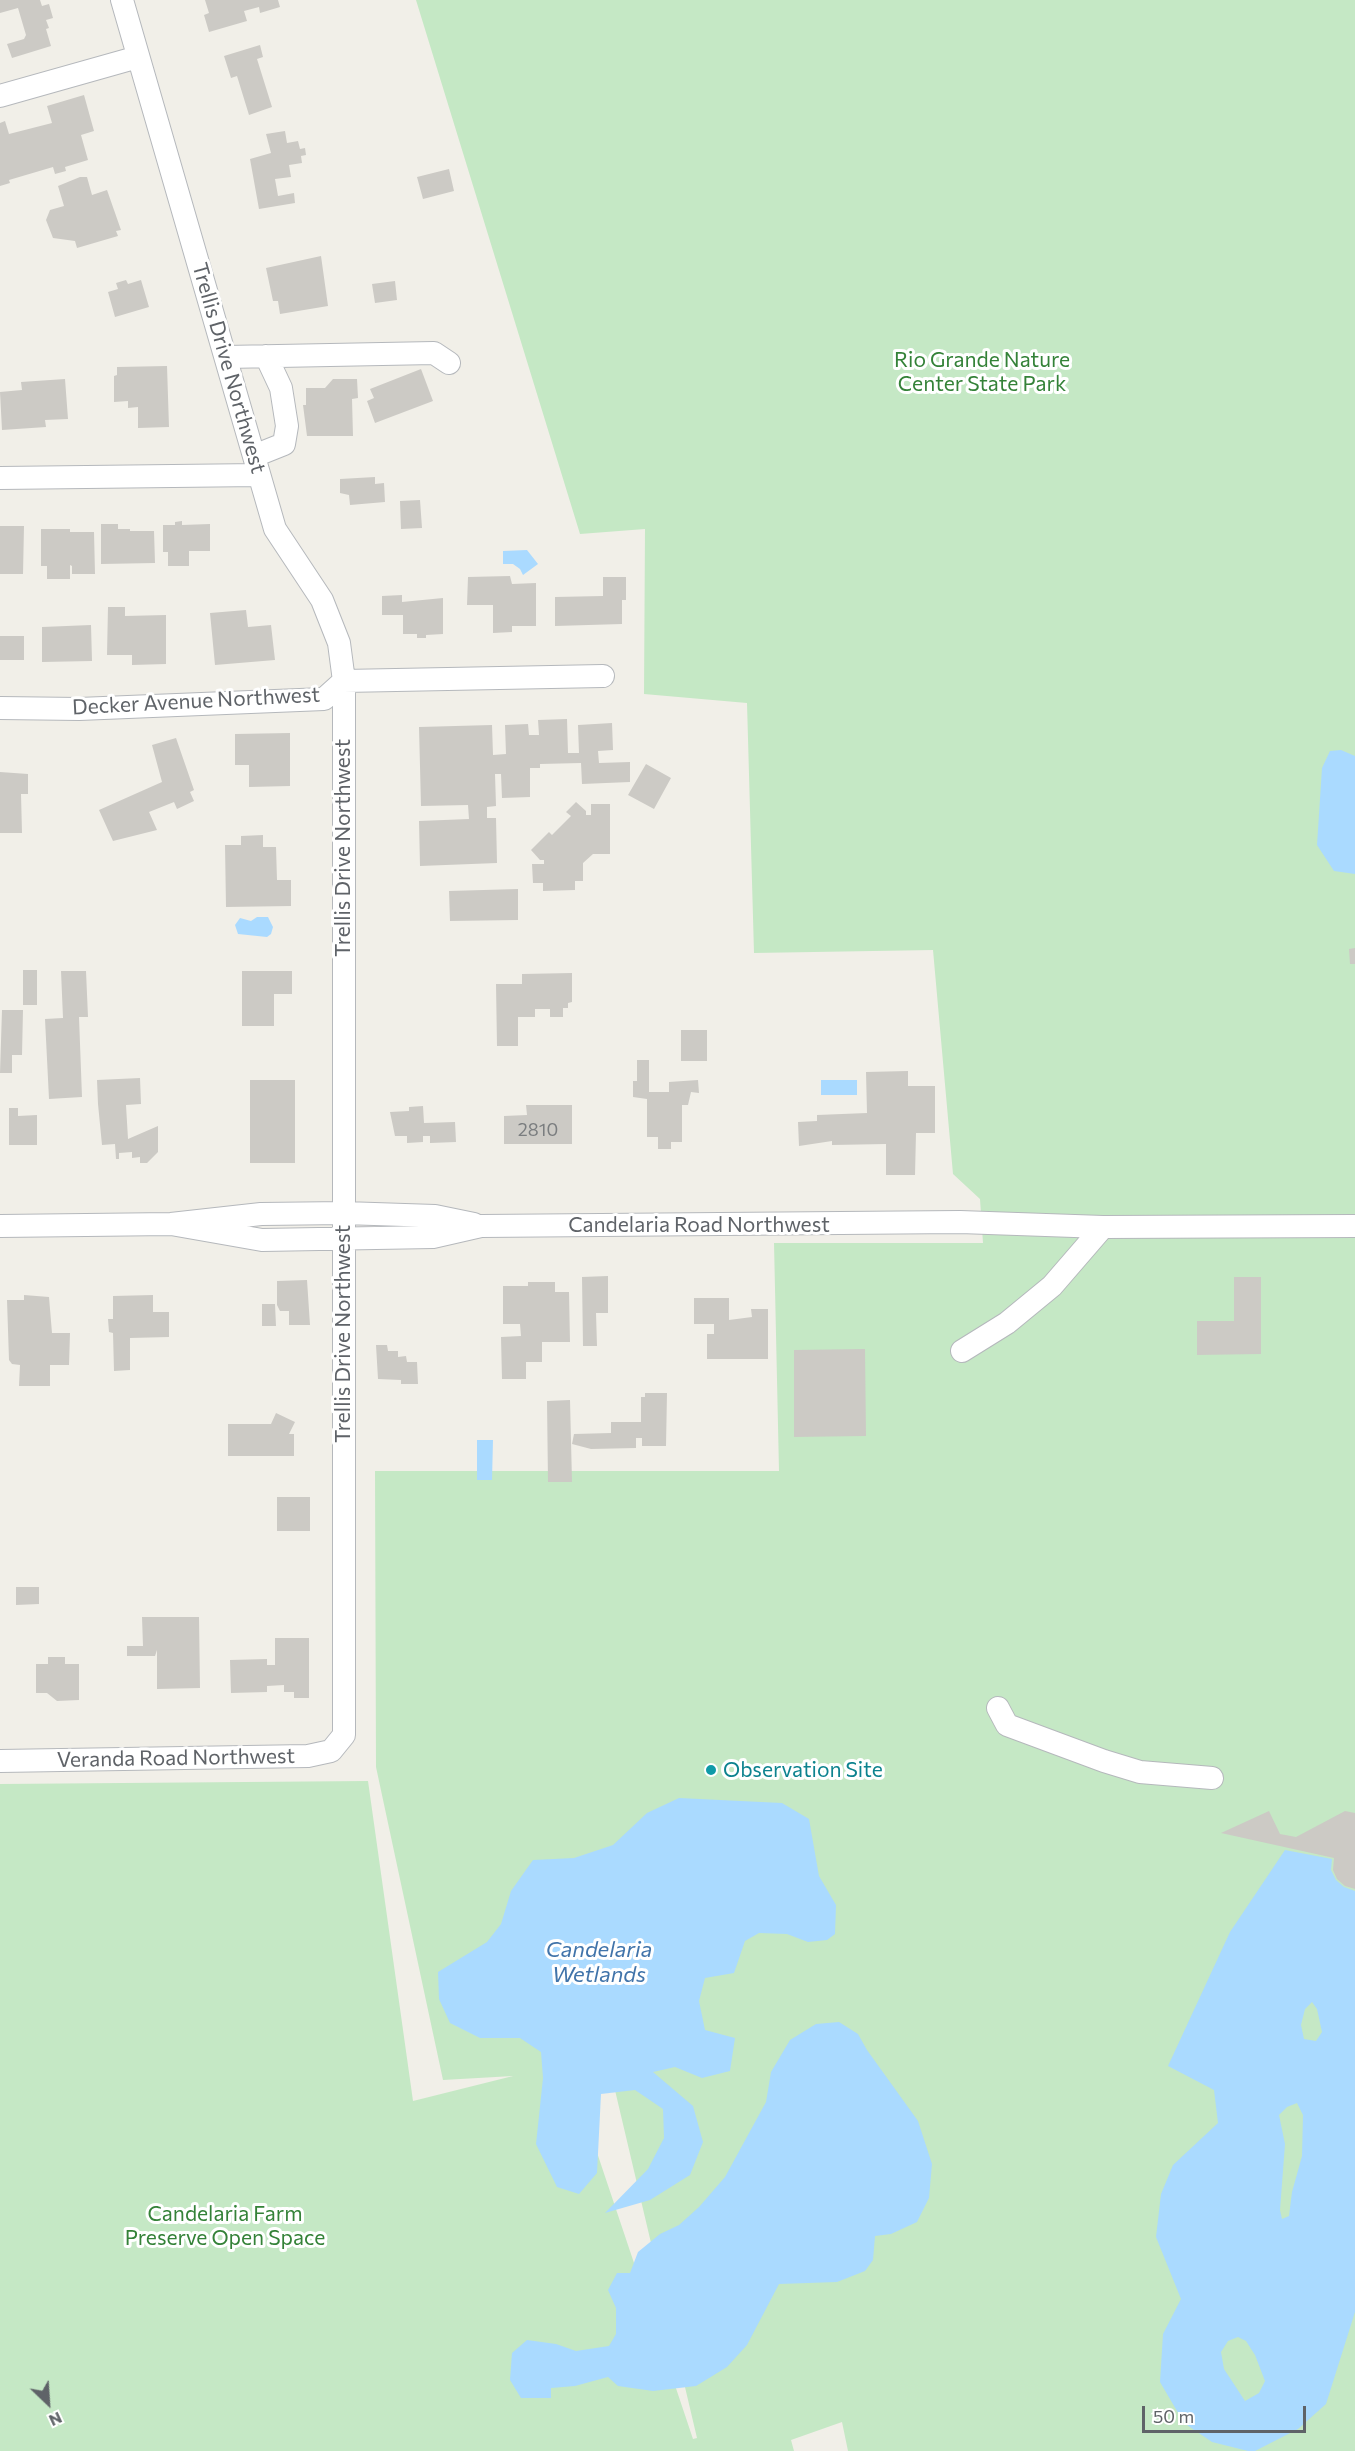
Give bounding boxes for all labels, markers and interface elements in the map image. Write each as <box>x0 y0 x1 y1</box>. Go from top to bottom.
street label: Trellis Drive Northwest <box>187 260 271 476</box>
park label: Rio Grande Nature Center State Park <box>894 347 1070 397</box>
street label: Decker Avenue Northwest <box>71 682 321 720</box>
street label: Trellis Drive Northwest <box>330 739 356 957</box>
house number: 2810 <box>518 1119 558 1141</box>
street label: Candelaria Road Northwest <box>568 1212 830 1238</box>
street label: Trellis Drive Northwest <box>330 1225 356 1443</box>
street label: Veranda Road Northwest <box>57 1743 295 1773</box>
place label: Observation Site <box>723 1757 883 1783</box>
marker: Observation Site <box>704 1763 718 1777</box>
water label: Candelaria Wetlands <box>546 1937 652 1988</box>
park label: Candelaria Farm Preserve Open Space <box>125 2201 325 2251</box>
north arrow <box>18 2373 78 2433</box>
scale bar <box>1145 2394 1308 2432</box>
text: 50 m <box>1153 2405 1194 2427</box>
text: N <box>46 2409 65 2431</box>

